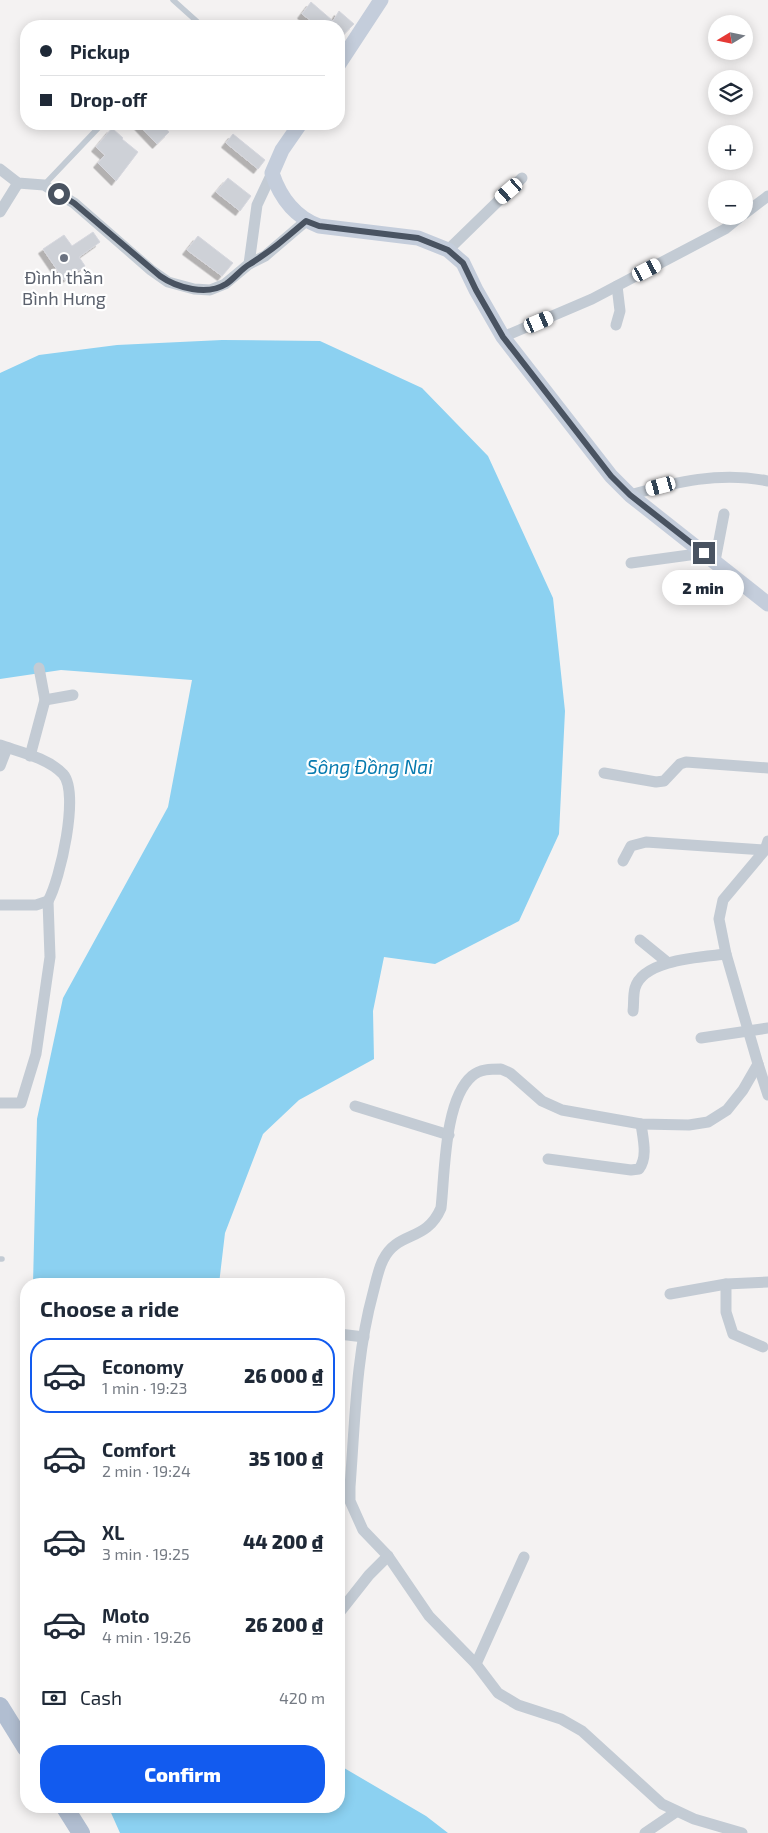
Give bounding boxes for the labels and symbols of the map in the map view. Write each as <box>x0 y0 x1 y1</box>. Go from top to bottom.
north arrow <box>708 15 752 60</box>
car <box>492 175 525 207</box>
route start <box>48 183 70 205</box>
marker: Đình thần Bình Hưng <box>58 252 70 264</box>
car <box>630 257 663 283</box>
place label: Đình thần Bình Hưng <box>22 266 106 309</box>
car <box>522 309 555 335</box>
car <box>644 475 677 497</box>
route end <box>693 542 715 564</box>
callout: 2 min <box>663 570 745 606</box>
water label: Sông Đồng Nai <box>307 755 433 778</box>

